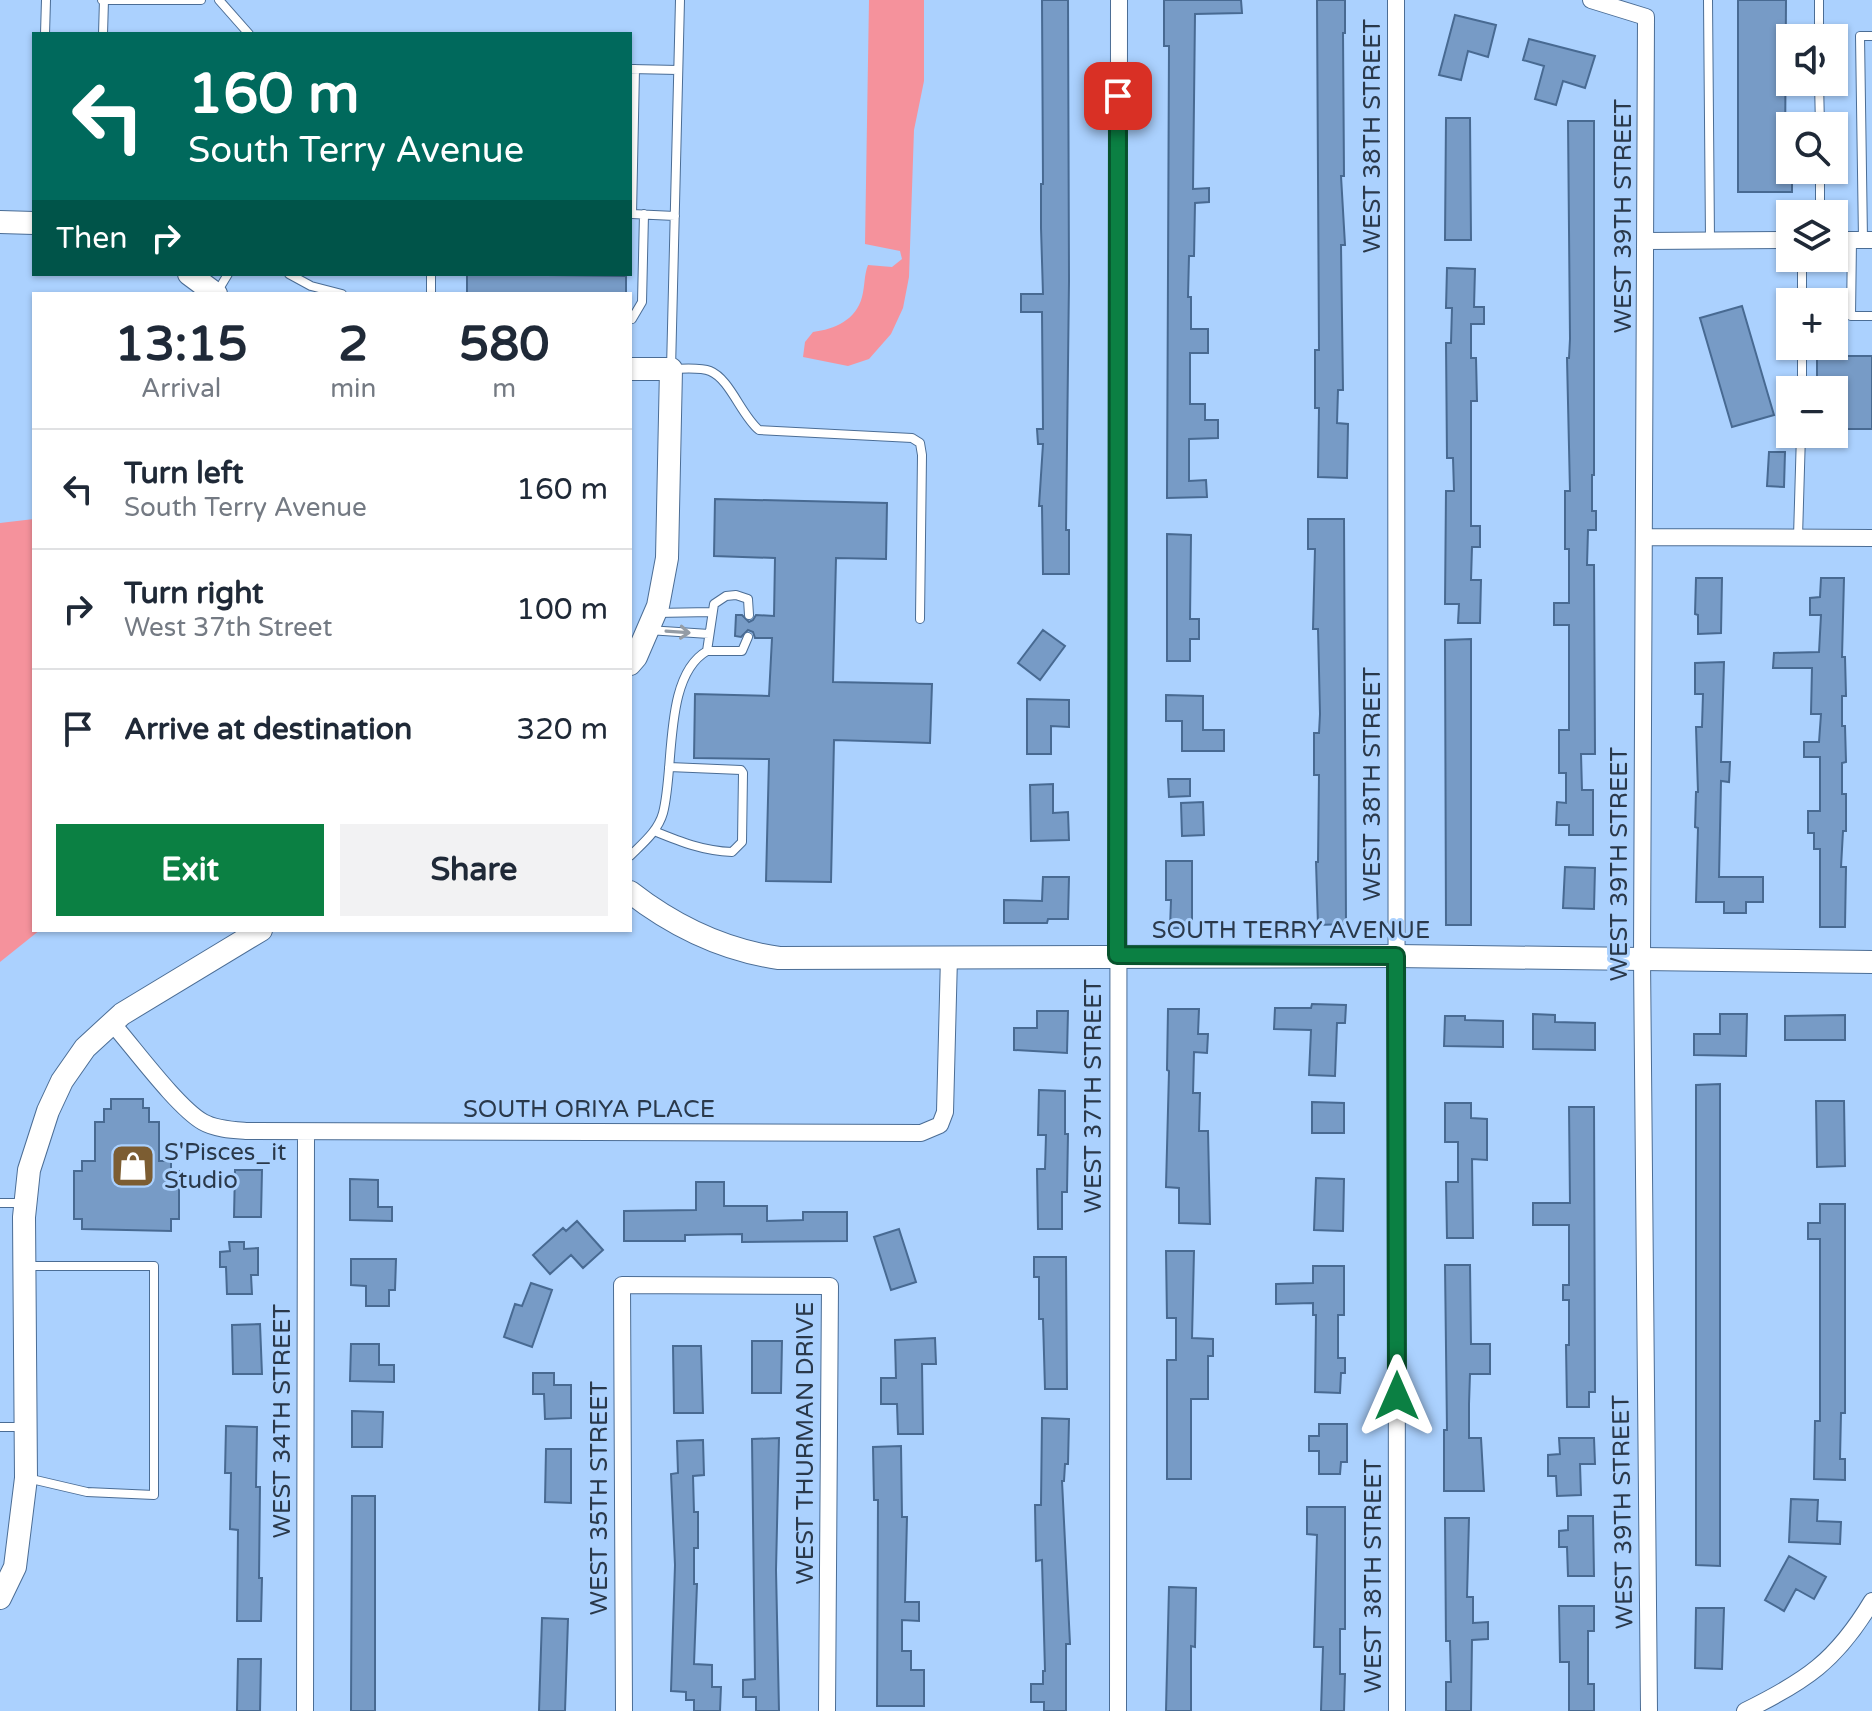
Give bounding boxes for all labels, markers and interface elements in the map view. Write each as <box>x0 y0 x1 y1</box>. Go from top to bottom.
street label: WEST 38TH STREET <box>1358 18 1387 253</box>
map controls <box>1776 24 1848 448</box>
button: sound <box>1776 24 1848 96</box>
text: 160 m <box>188 61 359 128</box>
pin <box>1084 62 1152 130</box>
icon: left <box>56 64 160 168</box>
icon: arrive <box>1096 74 1140 118</box>
street label: WEST 39TH STREET <box>1609 98 1638 333</box>
button: search <box>1776 112 1848 184</box>
text: South Terry Avenue <box>188 129 524 172</box>
button: layers <box>1776 200 1848 272</box>
icon: right <box>144 216 188 260</box>
text: Then <box>56 220 128 257</box>
button: + <box>1776 288 1848 360</box>
text: 13:15 <box>115 316 248 374</box>
text: 2 <box>338 316 368 374</box>
text: 580 <box>459 316 549 374</box>
text: Arrival <box>141 373 221 404</box>
text: min <box>330 373 376 404</box>
text: m <box>492 373 516 404</box>
button: − <box>1776 376 1848 448</box>
text: Turn left <box>124 455 243 492</box>
icon: left <box>56 467 100 511</box>
text: 160 m <box>516 471 608 508</box>
text: South Terry Avenue <box>124 492 367 523</box>
text: Turn right <box>124 575 264 612</box>
icon: right <box>56 587 100 631</box>
text: 100 m <box>516 591 608 628</box>
text: West 37th Street <box>124 612 332 643</box>
one-way arrow <box>664 625 691 640</box>
street label: WEST 38TH STREET <box>1358 666 1387 901</box>
icon: arrive <box>56 707 100 751</box>
text: Arrive at destination <box>124 711 412 748</box>
text: 320 m <box>516 711 608 748</box>
street label: WEST 39TH STREET <box>1605 746 1634 981</box>
button: Exit <box>56 824 324 916</box>
button: Share <box>340 824 608 916</box>
street label: SOUTH TERRY AVENUE <box>1152 916 1430 945</box>
street label: WEST 37TH STREET <box>1079 978 1108 1213</box>
street label: SOUTH ORIYA PLACE <box>463 1095 715 1124</box>
place label: S'Pisces_it Studio <box>164 1138 286 1195</box>
shop icon: S'Pisces_it Studio <box>109 1142 157 1190</box>
street label: WEST THURMAN DRIVE <box>791 1302 820 1584</box>
street label: WEST 34TH STREET <box>268 1303 297 1538</box>
position arrow <box>1355 1354 1439 1438</box>
street label: WEST 35TH STREET <box>585 1380 614 1615</box>
street label: WEST 39TH STREET <box>1606 1394 1640 1629</box>
street label: WEST 38TH STREET <box>1359 1458 1388 1693</box>

